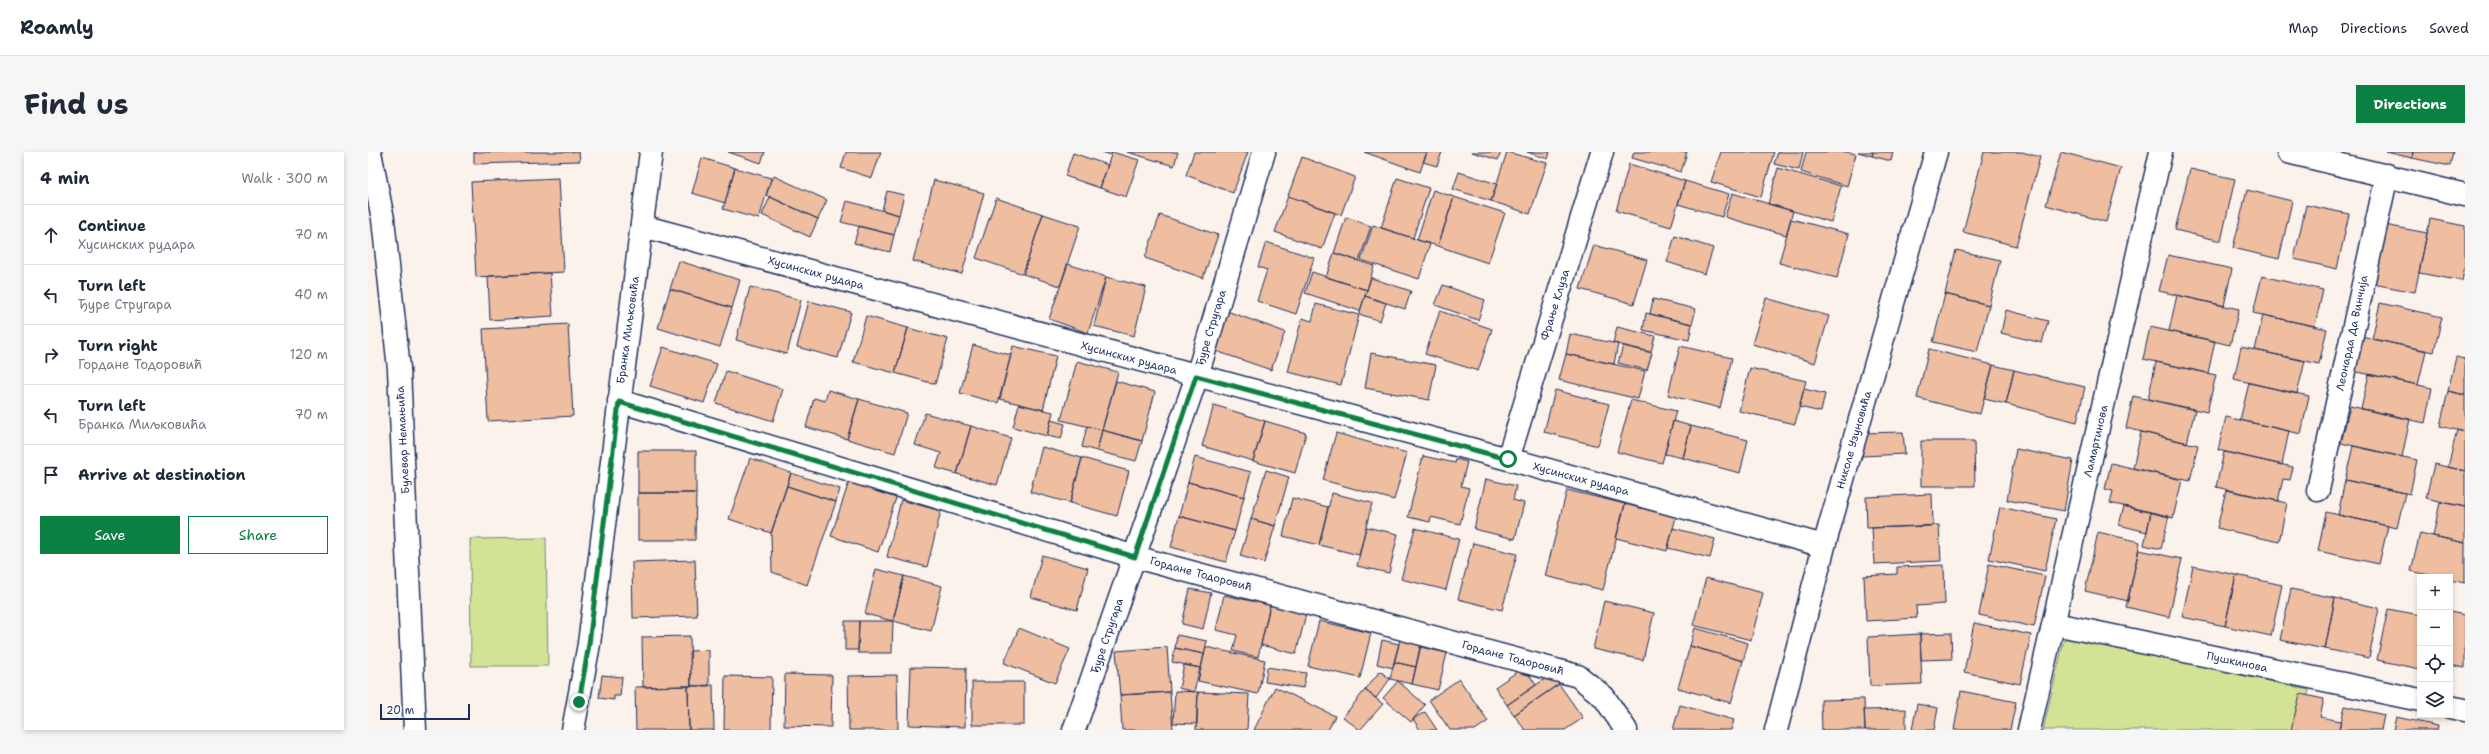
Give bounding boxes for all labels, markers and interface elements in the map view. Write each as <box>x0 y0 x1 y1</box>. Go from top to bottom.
text: Roamly <box>20 15 94 40</box>
text: Map <box>2289 19 2319 37</box>
text: Directions <box>2341 19 2407 37</box>
text: Saved <box>2429 19 2469 37</box>
text: Find us <box>24 85 129 123</box>
button: Directions <box>2356 85 2465 123</box>
text: 4 min <box>40 167 90 189</box>
text: Walk · 300 m <box>241 170 328 187</box>
text: Continue <box>78 216 146 236</box>
icon: ahead <box>40 224 62 246</box>
text: 70 m <box>294 226 328 243</box>
text: Хусинских рудара <box>78 236 195 253</box>
street label: Хусинских рудара <box>766 253 866 293</box>
street label: Фрање Клуза <box>1537 267 1573 342</box>
street label: Леонарда Да Винчија <box>2332 274 2372 392</box>
street label: Бранка Миљковића <box>613 275 643 385</box>
text: Turn left <box>78 276 146 296</box>
icon: left <box>40 284 62 306</box>
text: 40 m <box>294 286 328 303</box>
street label: Ђуре Стругара <box>1192 288 1230 368</box>
text: Ђуре Стругара <box>78 296 172 313</box>
text: Turn right <box>78 336 158 356</box>
street label: Хусинских рудара <box>1079 338 1179 378</box>
icon: right <box>40 344 62 366</box>
text: 120 m <box>290 346 328 363</box>
text: Гордане Тодоровић <box>78 356 202 373</box>
street label: Булевар Немањића <box>393 386 413 494</box>
street label: Николе Узуновића <box>1833 389 1875 491</box>
text: Turn left <box>78 396 146 416</box>
street label: Ламартинова <box>2080 403 2112 479</box>
icon: left <box>40 404 62 426</box>
text: 70 m <box>294 406 328 423</box>
text: Бранка Миљковића <box>78 416 206 433</box>
route start <box>1499 450 1517 468</box>
street label: Хусинских рудара <box>1531 459 1631 499</box>
icon: arrive <box>40 464 62 486</box>
text: Arrive at destination <box>78 465 246 485</box>
button: Save <box>40 516 180 554</box>
button: Share <box>188 516 328 554</box>
street label: Гордане Тодоровић <box>1148 553 1254 595</box>
map controls <box>2417 574 2453 718</box>
button: + <box>2417 574 2453 610</box>
street label: Ђуре Стругара <box>1087 596 1127 676</box>
button: − <box>2417 610 2453 646</box>
street label: Гордане Тодоровић <box>1460 637 1566 679</box>
button: locate <box>2417 646 2453 682</box>
street label: Пушкинова <box>2205 648 2269 676</box>
button: layers <box>2417 682 2453 718</box>
route end <box>570 693 588 711</box>
scale bar <box>380 702 470 721</box>
text: 20 m <box>386 703 414 718</box>

